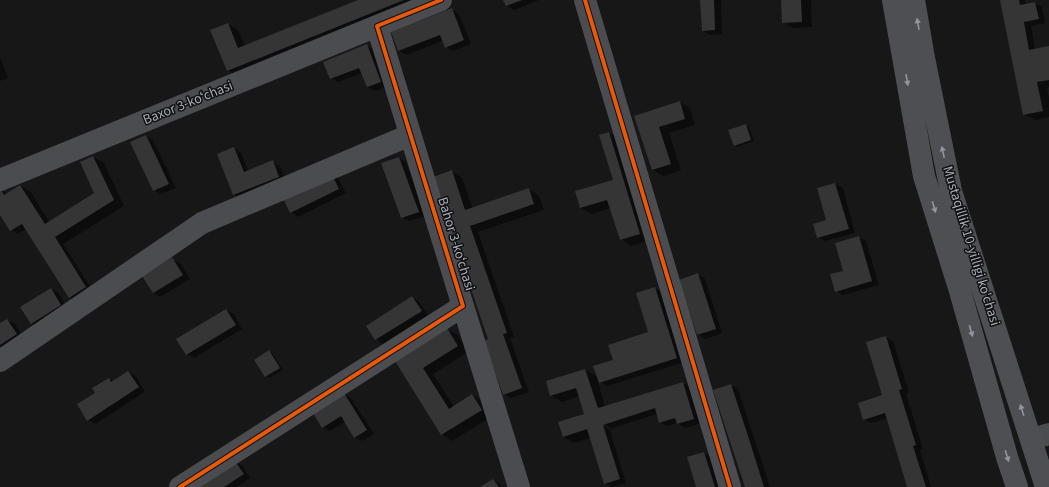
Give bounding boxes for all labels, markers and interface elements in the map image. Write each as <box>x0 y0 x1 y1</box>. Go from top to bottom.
one-way arrow <box>915 18 921 30</box>
one-way arrow <box>904 74 910 86</box>
street label: Baxor 3-koʻchasi <box>140 76 236 130</box>
one-way arrow <box>940 145 946 158</box>
street label: Mustaqillik 10-yilligi ko'chasi <box>937 164 1005 328</box>
street label: Bahor 3-koʻchasi <box>432 195 480 293</box>
one-way arrow <box>931 201 937 213</box>
one-way arrow <box>968 326 974 338</box>
one-way arrow <box>1019 403 1025 415</box>
one-way arrow <box>1004 451 1010 463</box>

